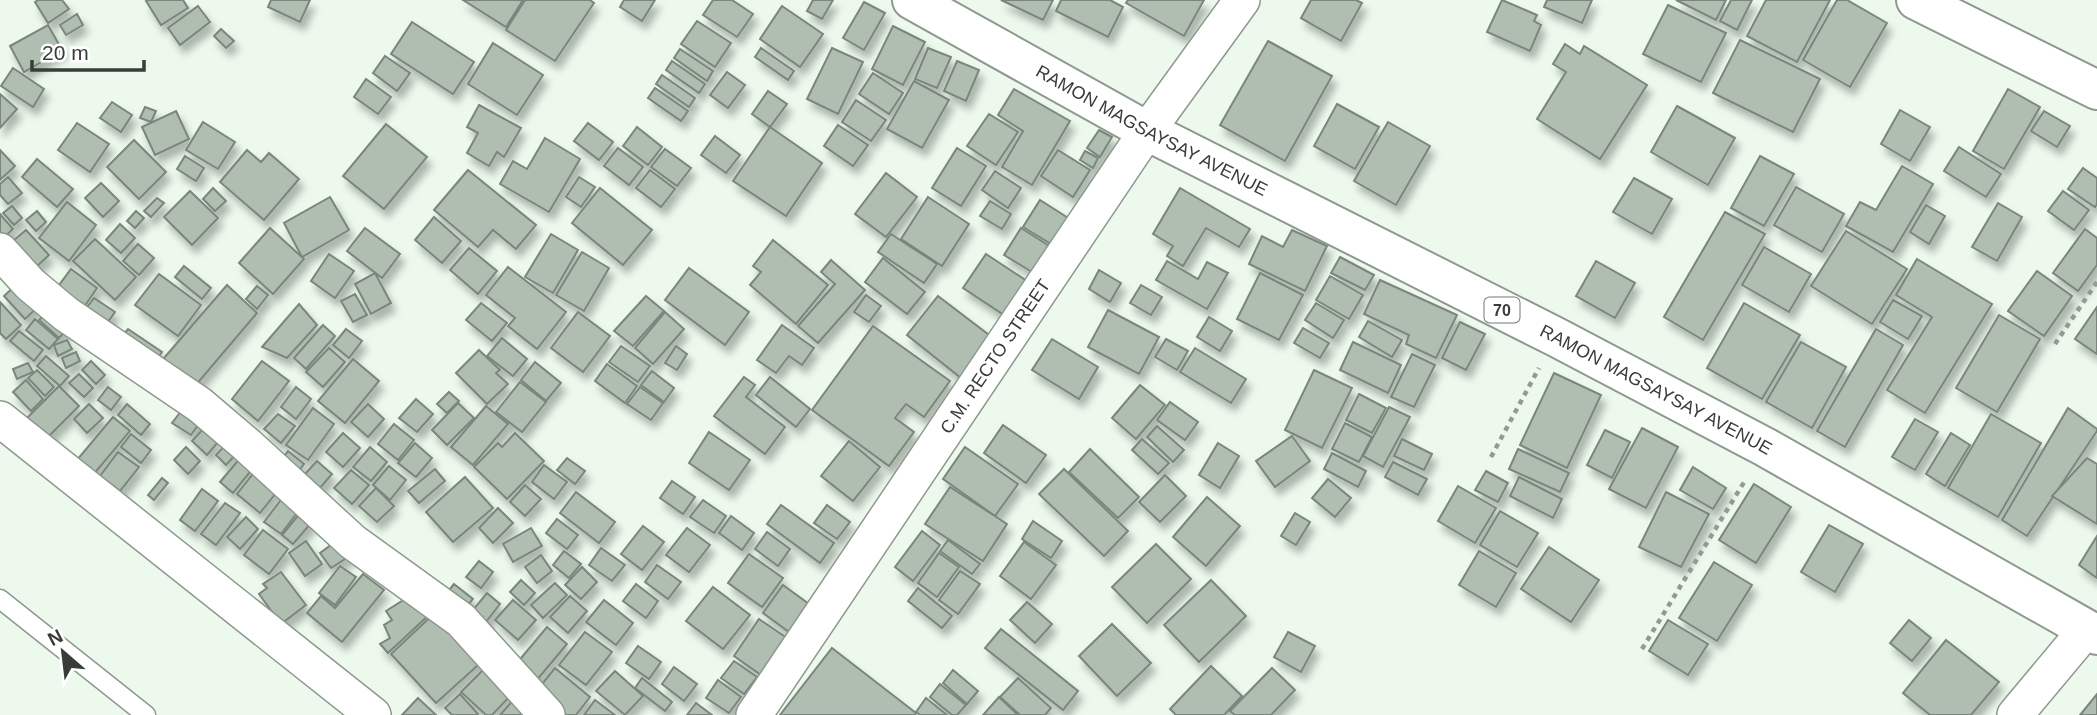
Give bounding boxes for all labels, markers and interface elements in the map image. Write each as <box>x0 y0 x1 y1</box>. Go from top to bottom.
scale bar <box>32 28 144 72</box>
text: 20 m <box>42 41 89 64</box>
street label: RAMON MAGSAYSAY AVENUE <box>1033 61 1271 200</box>
street label: C.M. RECTO STREET <box>936 276 1054 438</box>
road number: 70 <box>1484 298 1520 322</box>
street label: RAMON MAGSAYSAY AVENUE <box>1537 321 1775 459</box>
north arrow <box>28 617 98 687</box>
text: N <box>44 625 66 650</box>

